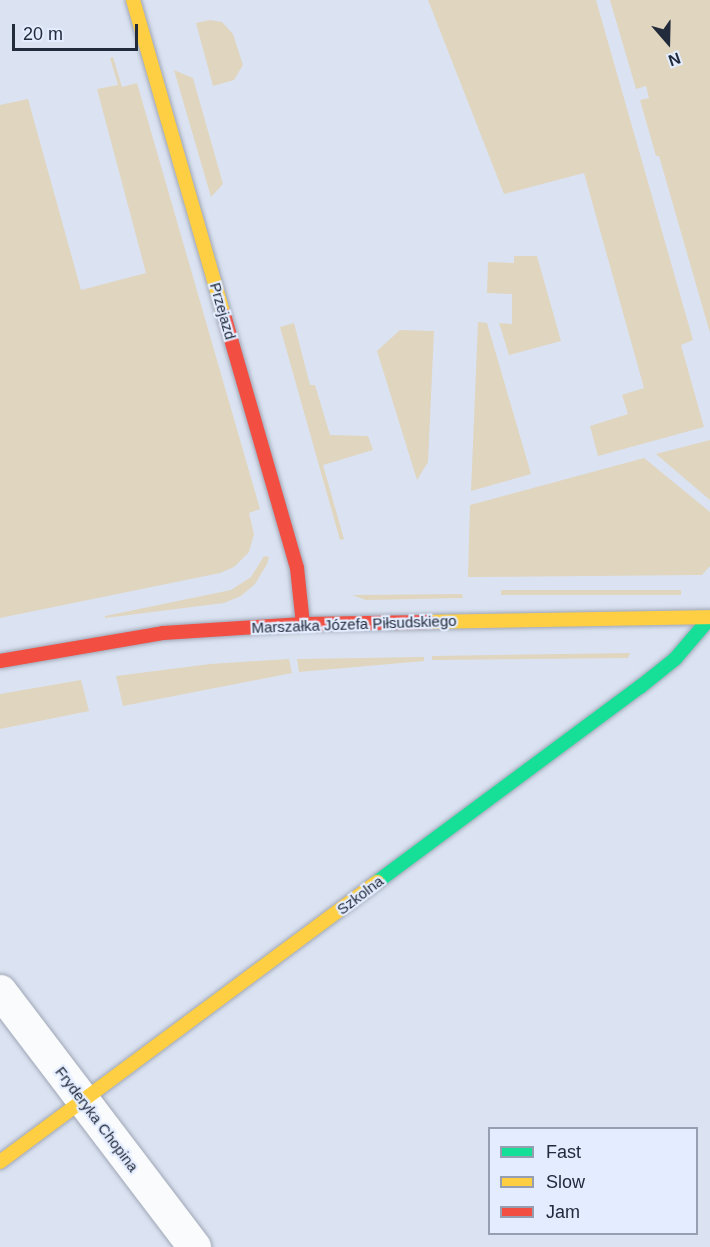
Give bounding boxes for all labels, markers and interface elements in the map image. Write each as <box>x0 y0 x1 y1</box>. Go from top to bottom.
scale bar <box>15 12 141 50</box>
north arrow <box>638 12 698 72</box>
text: 20 m <box>23 24 63 44</box>
text: N <box>666 49 683 69</box>
street label: Przejazd <box>206 280 240 342</box>
street label: Marszałka Józefa Piłsudskiego <box>251 611 457 637</box>
street label: Szkolna <box>333 872 387 918</box>
street label: Fryderyka Chopina <box>52 1063 142 1175</box>
legend <box>488 1127 698 1235</box>
text: Fast <box>546 1142 581 1162</box>
text: Slow <box>546 1172 585 1192</box>
text: Jam <box>546 1202 580 1222</box>

